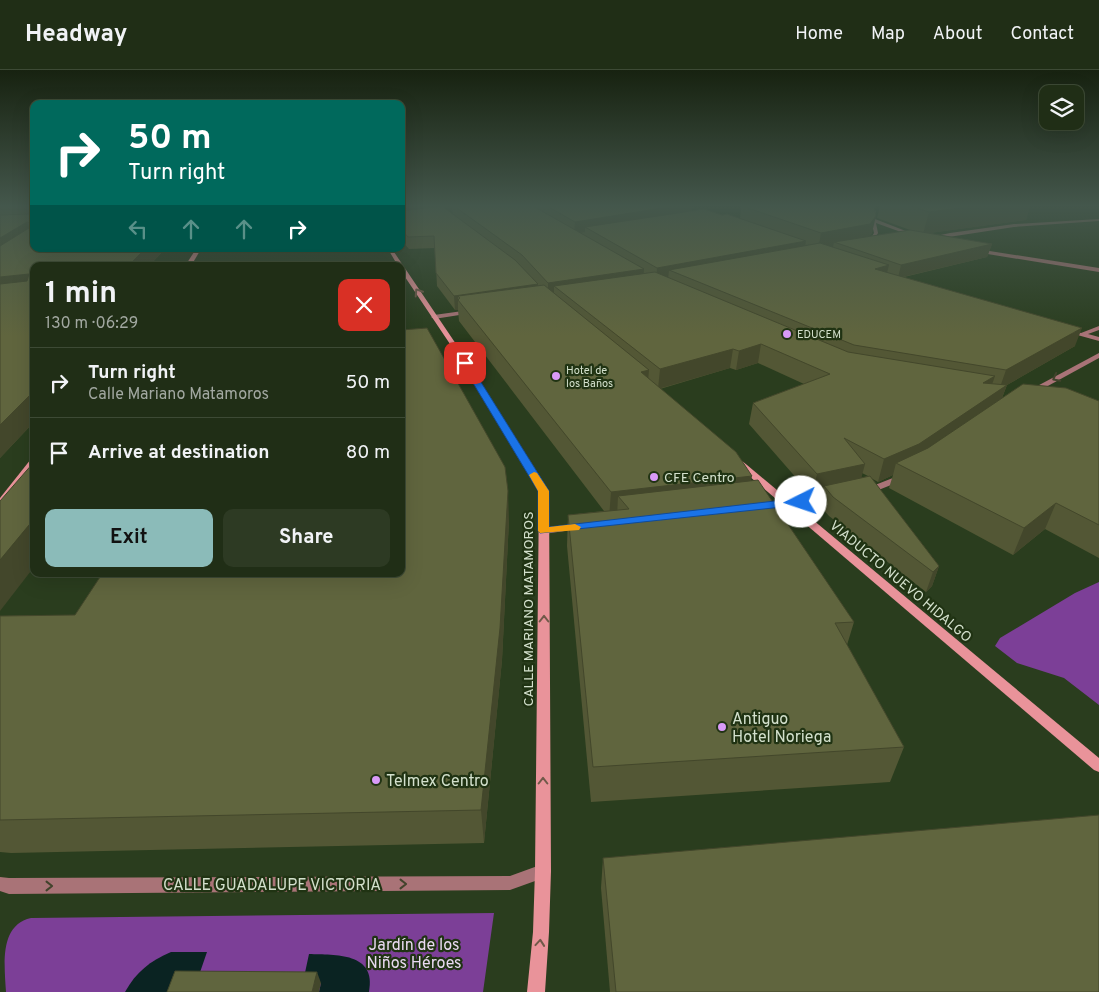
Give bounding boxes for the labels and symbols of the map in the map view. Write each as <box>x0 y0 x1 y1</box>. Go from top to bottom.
one-way arrow <box>415 288 424 298</box>
marker: EDUCEM <box>781 328 793 340</box>
place label: EDUCEM <box>797 328 841 342</box>
pin <box>444 342 486 384</box>
place label: Hotel de los Baños <box>566 364 613 391</box>
marker: Hotel de los Baños <box>550 370 562 382</box>
one-way arrow <box>1052 372 1061 382</box>
place label: CFE Centro <box>664 470 735 487</box>
marker: CFE Centro <box>648 471 660 483</box>
position arrow <box>774 475 826 527</box>
street label: CALLE MARIANO MATAMOROS <box>521 511 538 707</box>
street label: VIADUCTO NUEVO HIDALGO <box>825 518 975 647</box>
one-way arrow <box>539 614 549 622</box>
place label: Antiguo Hotel Noriega <box>732 710 831 748</box>
marker: Antiguo Hotel Noriega <box>716 721 728 733</box>
place label: Telmex Centro <box>386 772 489 792</box>
marker: Telmex Centro <box>370 774 382 786</box>
one-way arrow <box>538 777 548 784</box>
street label: CALLE GUADALUPE VICTORIA <box>163 876 381 896</box>
one-way arrow <box>400 879 408 889</box>
one-way arrow <box>45 881 53 891</box>
park label: Jardín de los Niños Héroes <box>366 936 462 974</box>
one-way arrow <box>534 939 545 947</box>

